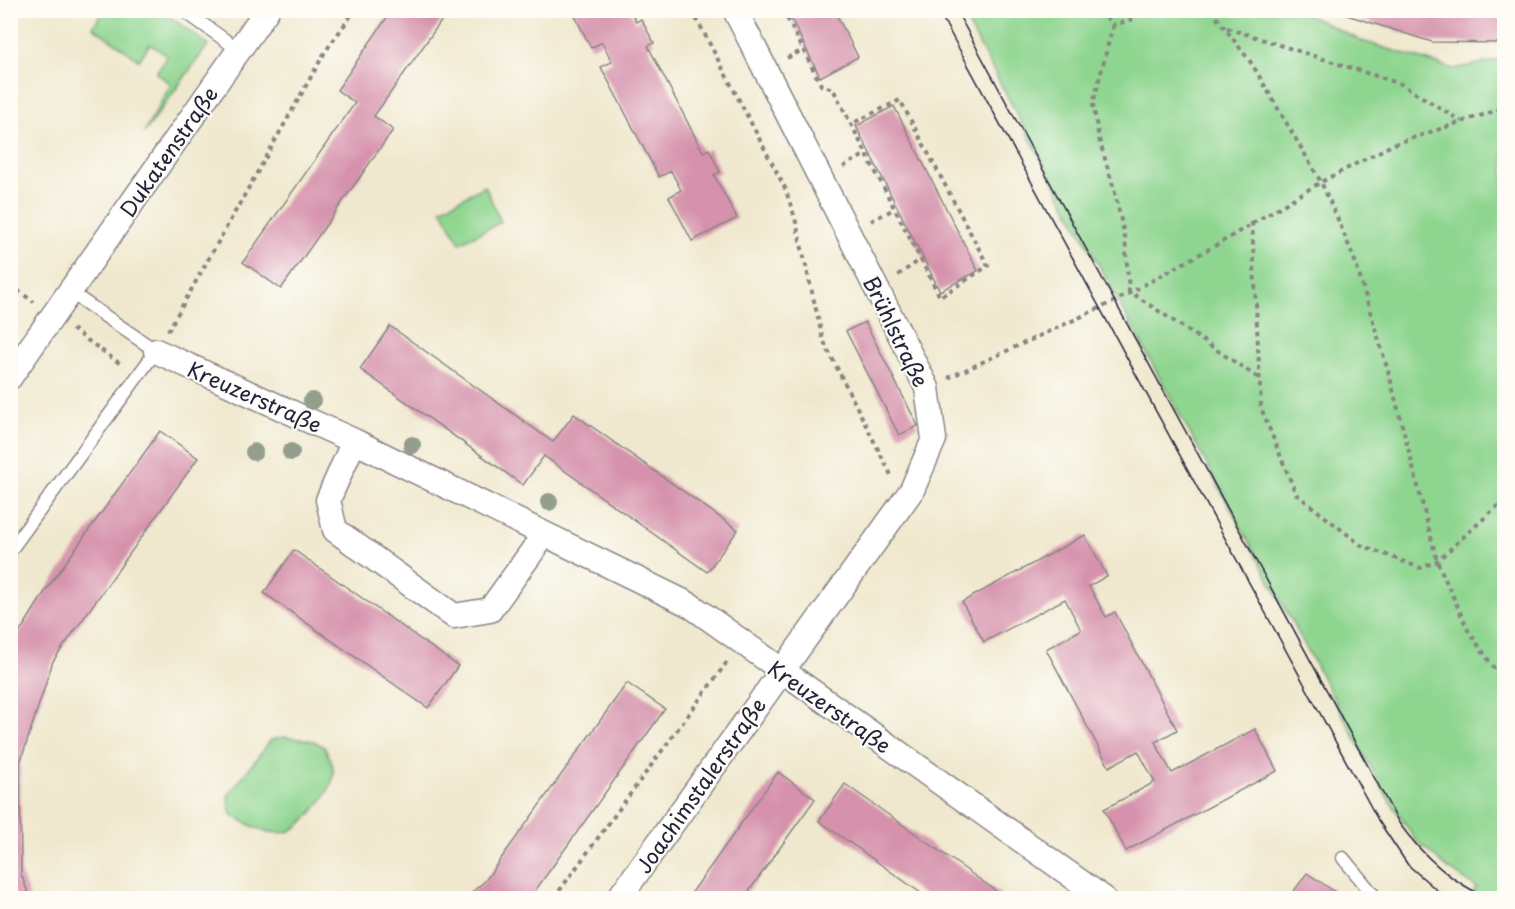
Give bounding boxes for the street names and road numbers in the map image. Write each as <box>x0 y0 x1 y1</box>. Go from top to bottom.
street label: Dukatenstraße <box>111 79 225 223</box>
street label: Brühlstraße <box>856 270 938 392</box>
street label: Kreuzerstraße <box>183 352 327 440</box>
street label: Kreuzerstraße <box>762 652 898 760</box>
street label: Joachimstalerstraße <box>627 691 773 879</box>

